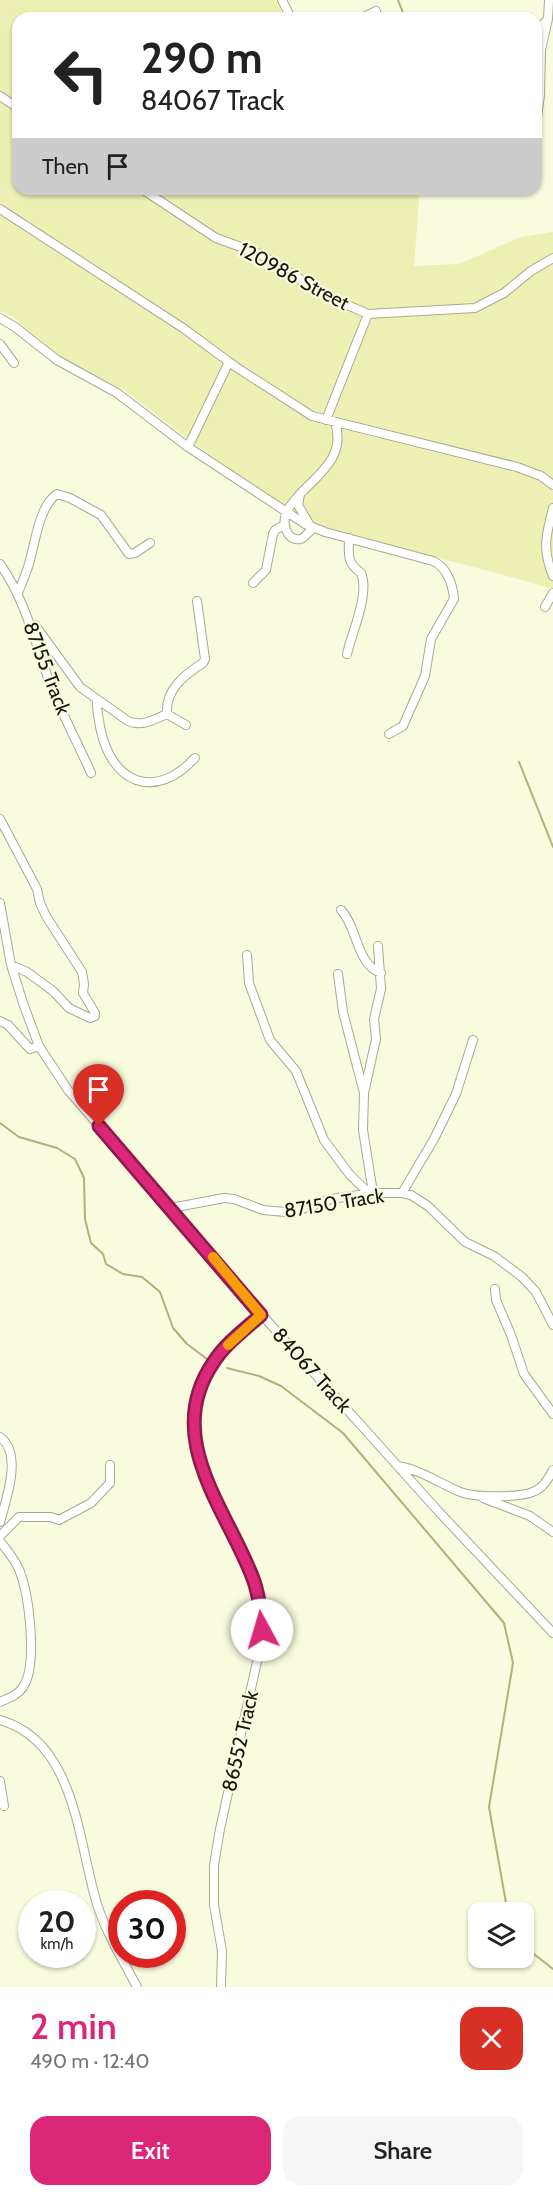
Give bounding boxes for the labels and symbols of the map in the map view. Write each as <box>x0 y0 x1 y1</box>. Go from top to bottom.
street label: 120986 Street <box>235 237 354 315</box>
street label: 87155 Track <box>18 618 76 718</box>
pin <box>73 1064 124 1126</box>
street label: 87150 Track <box>282 1183 386 1223</box>
street label: 84067 Track <box>268 1323 356 1417</box>
position arrow <box>230 1598 294 1662</box>
street label: 86552 Track <box>217 1688 263 1794</box>
speed limit sign: 30 <box>108 1890 186 1968</box>

